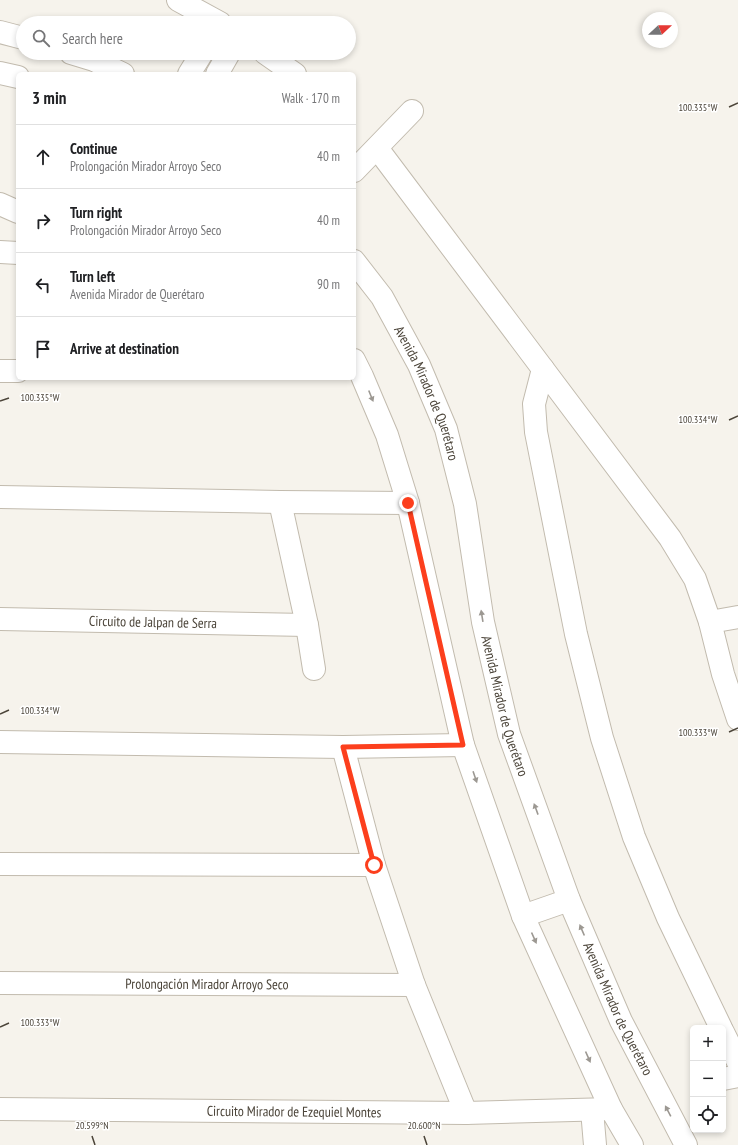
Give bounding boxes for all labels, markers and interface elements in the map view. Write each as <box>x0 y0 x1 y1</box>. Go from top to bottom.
north arrow <box>642 12 678 48</box>
search box <box>16 16 356 60</box>
icon: search <box>30 27 52 49</box>
text: Search here <box>62 29 123 48</box>
text: 3 min <box>32 87 66 109</box>
text: Walk · 170 m <box>282 90 340 107</box>
text: 100.335°W <box>679 101 718 114</box>
text: Continue <box>70 139 117 158</box>
icon: ahead <box>32 146 54 168</box>
text: 40 m <box>317 148 340 165</box>
text: Prolongación Mirador Arroyo Seco <box>70 158 221 175</box>
text: Turn right <box>70 203 122 222</box>
icon: right <box>32 210 54 232</box>
text: 40 m <box>317 212 340 229</box>
text: Prolongación Mirador Arroyo Seco <box>70 222 221 239</box>
text: Turn left <box>70 267 115 286</box>
icon: left <box>32 274 54 296</box>
text: 90 m <box>317 276 340 293</box>
text: Avenida Mirador de Querétaro <box>70 286 205 303</box>
street label: Avenida Mirador de Querétaro <box>390 322 463 462</box>
icon: arrive <box>32 338 54 360</box>
text: Arrive at destination <box>70 339 179 358</box>
one-way arrow <box>368 390 374 402</box>
text: 100.335°W <box>21 391 60 404</box>
text: 100.334°W <box>679 413 718 426</box>
route end <box>399 494 417 512</box>
one-way arrow <box>479 610 485 622</box>
street label: Circuito de Jalpan de Serra <box>89 612 217 632</box>
street label: Avenida Mirador de Querétaro <box>477 634 533 779</box>
text: 100.334°W <box>21 704 60 717</box>
text: 100.333°W <box>679 726 718 739</box>
one-way arrow <box>472 771 478 783</box>
one-way arrow <box>533 802 539 814</box>
route start <box>365 856 383 874</box>
one-way arrow <box>579 925 585 936</box>
one-way arrow <box>531 933 537 944</box>
street label: Avenida Mirador de Querétaro <box>579 939 657 1078</box>
street label: Prolongación Mirador Arroyo Seco <box>125 975 289 993</box>
text: 100.333°W <box>21 1016 60 1029</box>
map controls <box>690 1025 726 1133</box>
button: + <box>690 1025 726 1061</box>
one-way arrow <box>585 1051 591 1063</box>
button: − <box>690 1061 726 1097</box>
button: locate <box>690 1097 726 1133</box>
street label: Circuito Mirador de Ezequiel Montes <box>207 1102 382 1121</box>
one-way arrow <box>665 1105 671 1116</box>
text: 20.599°N <box>75 1119 109 1132</box>
text: 20.600°N <box>407 1119 441 1132</box>

